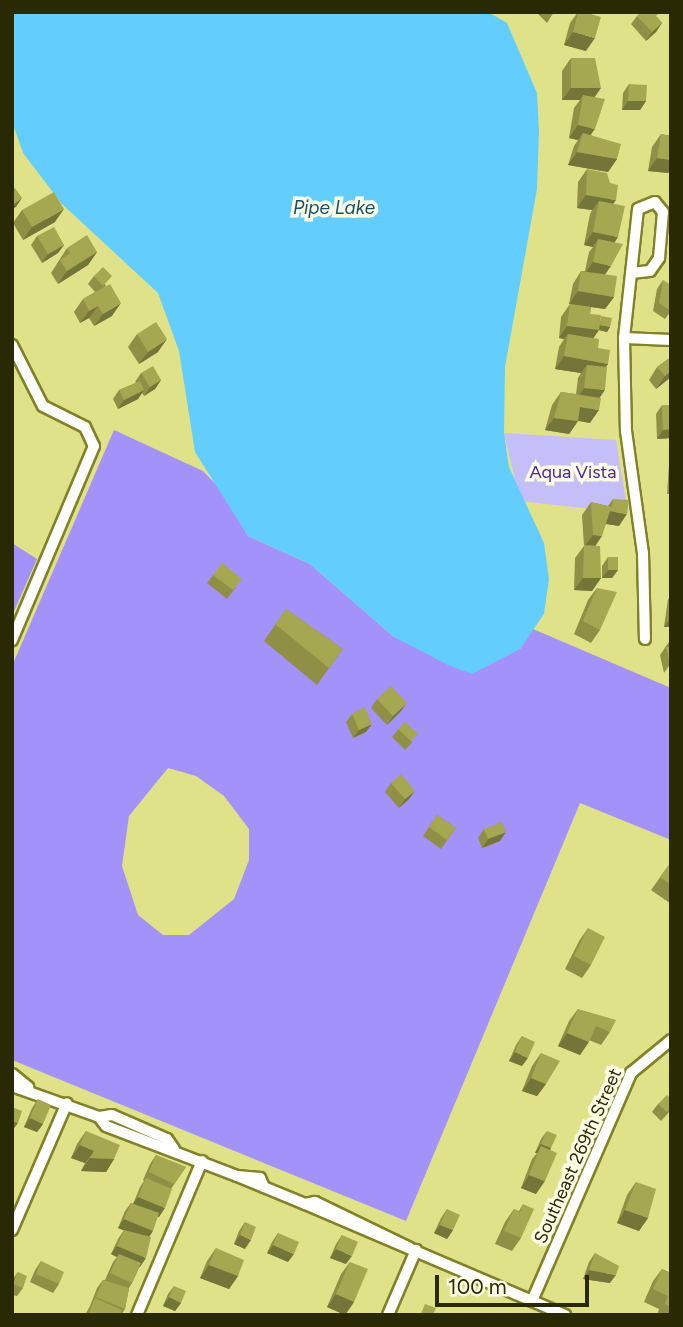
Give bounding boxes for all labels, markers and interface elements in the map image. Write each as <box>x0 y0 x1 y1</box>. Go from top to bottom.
water label: Pipe Lake <box>293 197 375 219</box>
park label: Aqua Vista <box>529 461 617 483</box>
street label: Southeast 269th Street <box>530 1065 626 1247</box>
scale bar <box>438 1260 592 1304</box>
text: 100 m <box>448 1274 507 1299</box>

